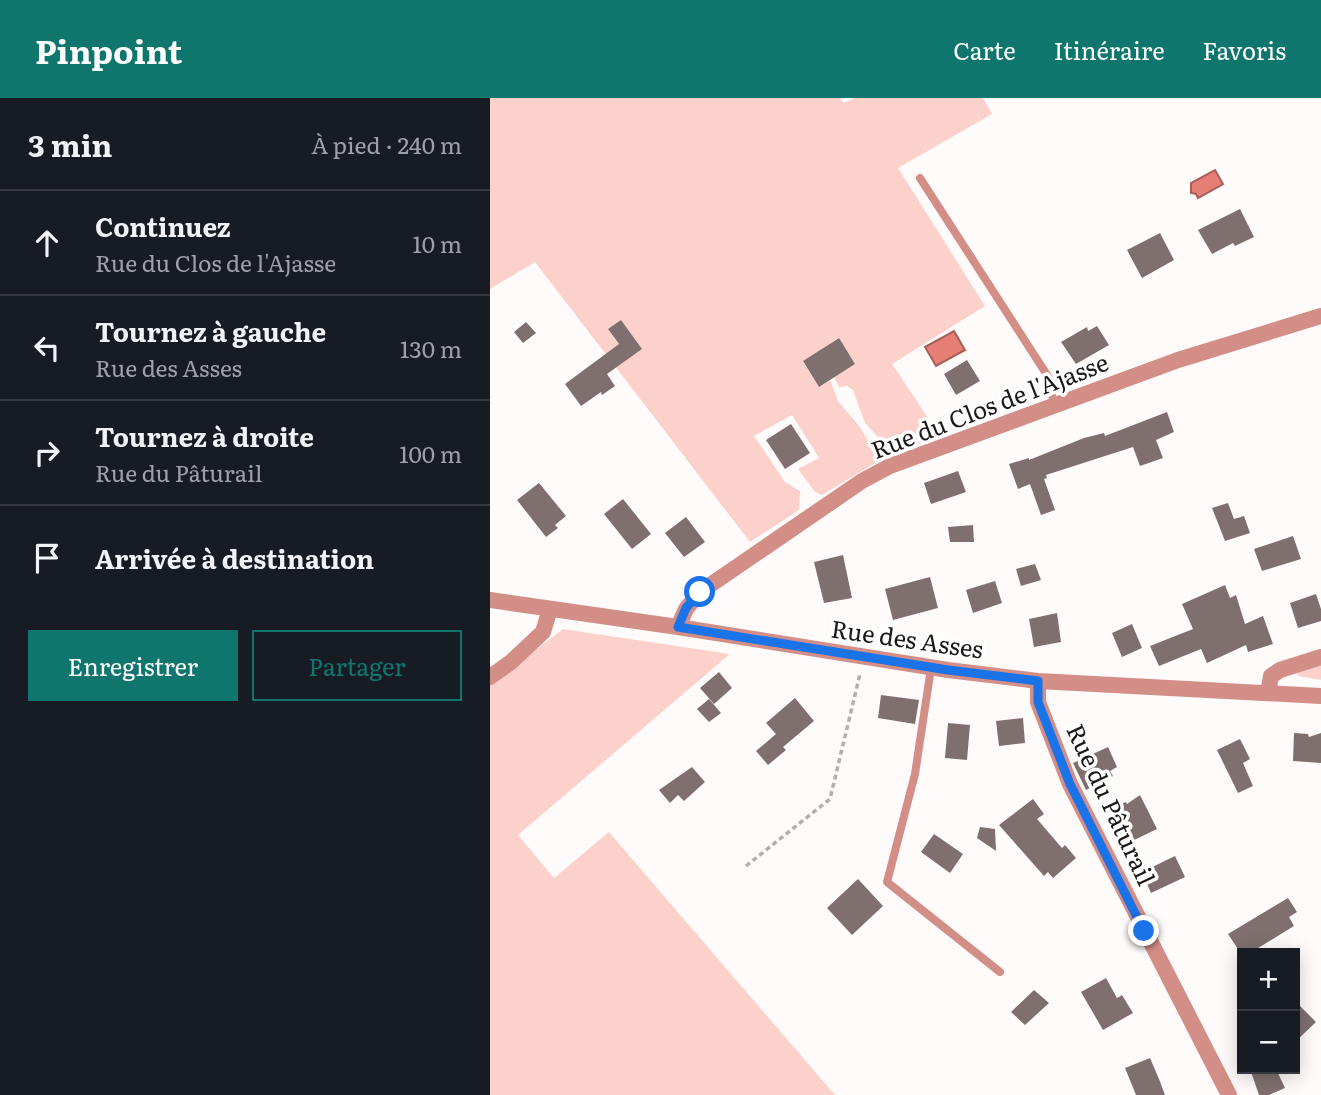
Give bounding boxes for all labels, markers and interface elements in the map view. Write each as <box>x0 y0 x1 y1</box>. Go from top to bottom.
text: Pinpoint <box>35 25 182 74</box>
text: Carte <box>953 32 1016 67</box>
text: Itinéraire <box>1054 32 1165 67</box>
text: Favoris <box>1203 32 1286 67</box>
text: 3 min <box>28 122 112 166</box>
text: À pied · 240 m <box>311 127 462 161</box>
text: Continuez <box>95 206 231 245</box>
icon: ahead <box>28 224 66 262</box>
text: 10 m <box>412 226 462 260</box>
text: Rue du Clos de l'Ajasse <box>95 245 336 279</box>
text: Tournez à gauche <box>95 311 326 350</box>
icon: left <box>28 329 66 367</box>
text: 130 m <box>400 331 462 365</box>
street label: Rue du Clos de l'Ajasse <box>865 343 1113 466</box>
text: Rue des Asses <box>95 350 242 384</box>
text: Tournez à droite <box>95 416 314 455</box>
icon: right <box>28 434 66 472</box>
text: 100 m <box>399 436 462 470</box>
text: Rue du Pâturail <box>95 455 263 489</box>
text: Arrivée à destination <box>95 538 374 577</box>
icon: arrive <box>28 539 66 577</box>
route start <box>684 576 715 607</box>
street label: Rue des Asses <box>829 610 986 666</box>
button: Enregistrer <box>28 630 238 701</box>
button: Partager <box>252 630 462 701</box>
street label: Rue du Pâturail <box>1059 717 1165 891</box>
route end <box>1128 915 1159 946</box>
map controls <box>1237 948 1300 1074</box>
button: + <box>1237 948 1300 1011</box>
button: − <box>1237 1011 1300 1074</box>

